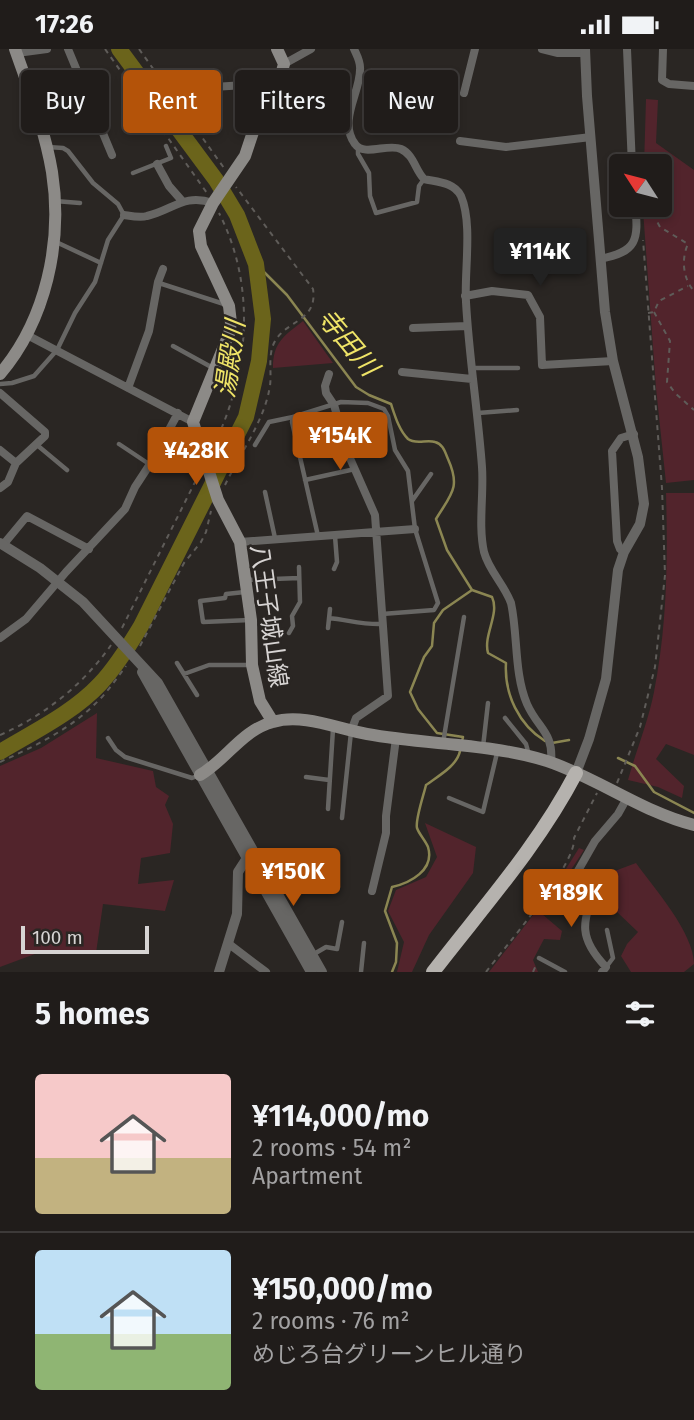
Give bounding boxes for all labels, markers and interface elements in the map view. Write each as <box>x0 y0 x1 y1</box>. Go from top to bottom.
text: 17:26 <box>35 9 94 40</box>
chip: Buy <box>21 70 109 133</box>
chip: Rent <box>123 70 221 133</box>
chip: Filters <box>235 70 350 133</box>
chip: New <box>364 70 458 133</box>
north arrow <box>609 154 672 217</box>
map controls <box>609 154 672 217</box>
pin: ¥114K <box>491 229 589 288</box>
text: ¥114K <box>510 237 570 265</box>
water label: 寺田川 <box>311 302 386 384</box>
water label: 湯殿川 <box>210 315 252 400</box>
pin: ¥154K <box>291 413 389 472</box>
text: ¥154K <box>309 421 371 449</box>
pin: ¥428K <box>147 427 245 487</box>
text: ¥428K <box>164 436 228 464</box>
street label: 八王子城山線 <box>245 543 293 689</box>
pin: ¥150K <box>244 849 342 908</box>
text: ¥150K <box>261 857 325 885</box>
pin: ¥189K <box>522 869 620 929</box>
text: ¥189K <box>539 878 603 906</box>
scale bar <box>21 923 149 955</box>
text: 100 m <box>32 926 83 949</box>
icon: filters <box>621 995 659 1033</box>
text: 5 homes <box>35 996 149 1032</box>
text: ¥114,000/mo <box>252 1098 429 1134</box>
icon: home <box>91 1102 175 1186</box>
text: 2 rooms · 54 m² <box>252 1134 411 1162</box>
text: Apartment <box>252 1162 362 1190</box>
text: ¥150,000/mo <box>252 1271 433 1307</box>
icon: home <box>91 1278 175 1362</box>
text: 2 rooms · 76 m² <box>252 1307 410 1335</box>
text: めじろ台グリーンヒル通り <box>252 1340 527 1368</box>

